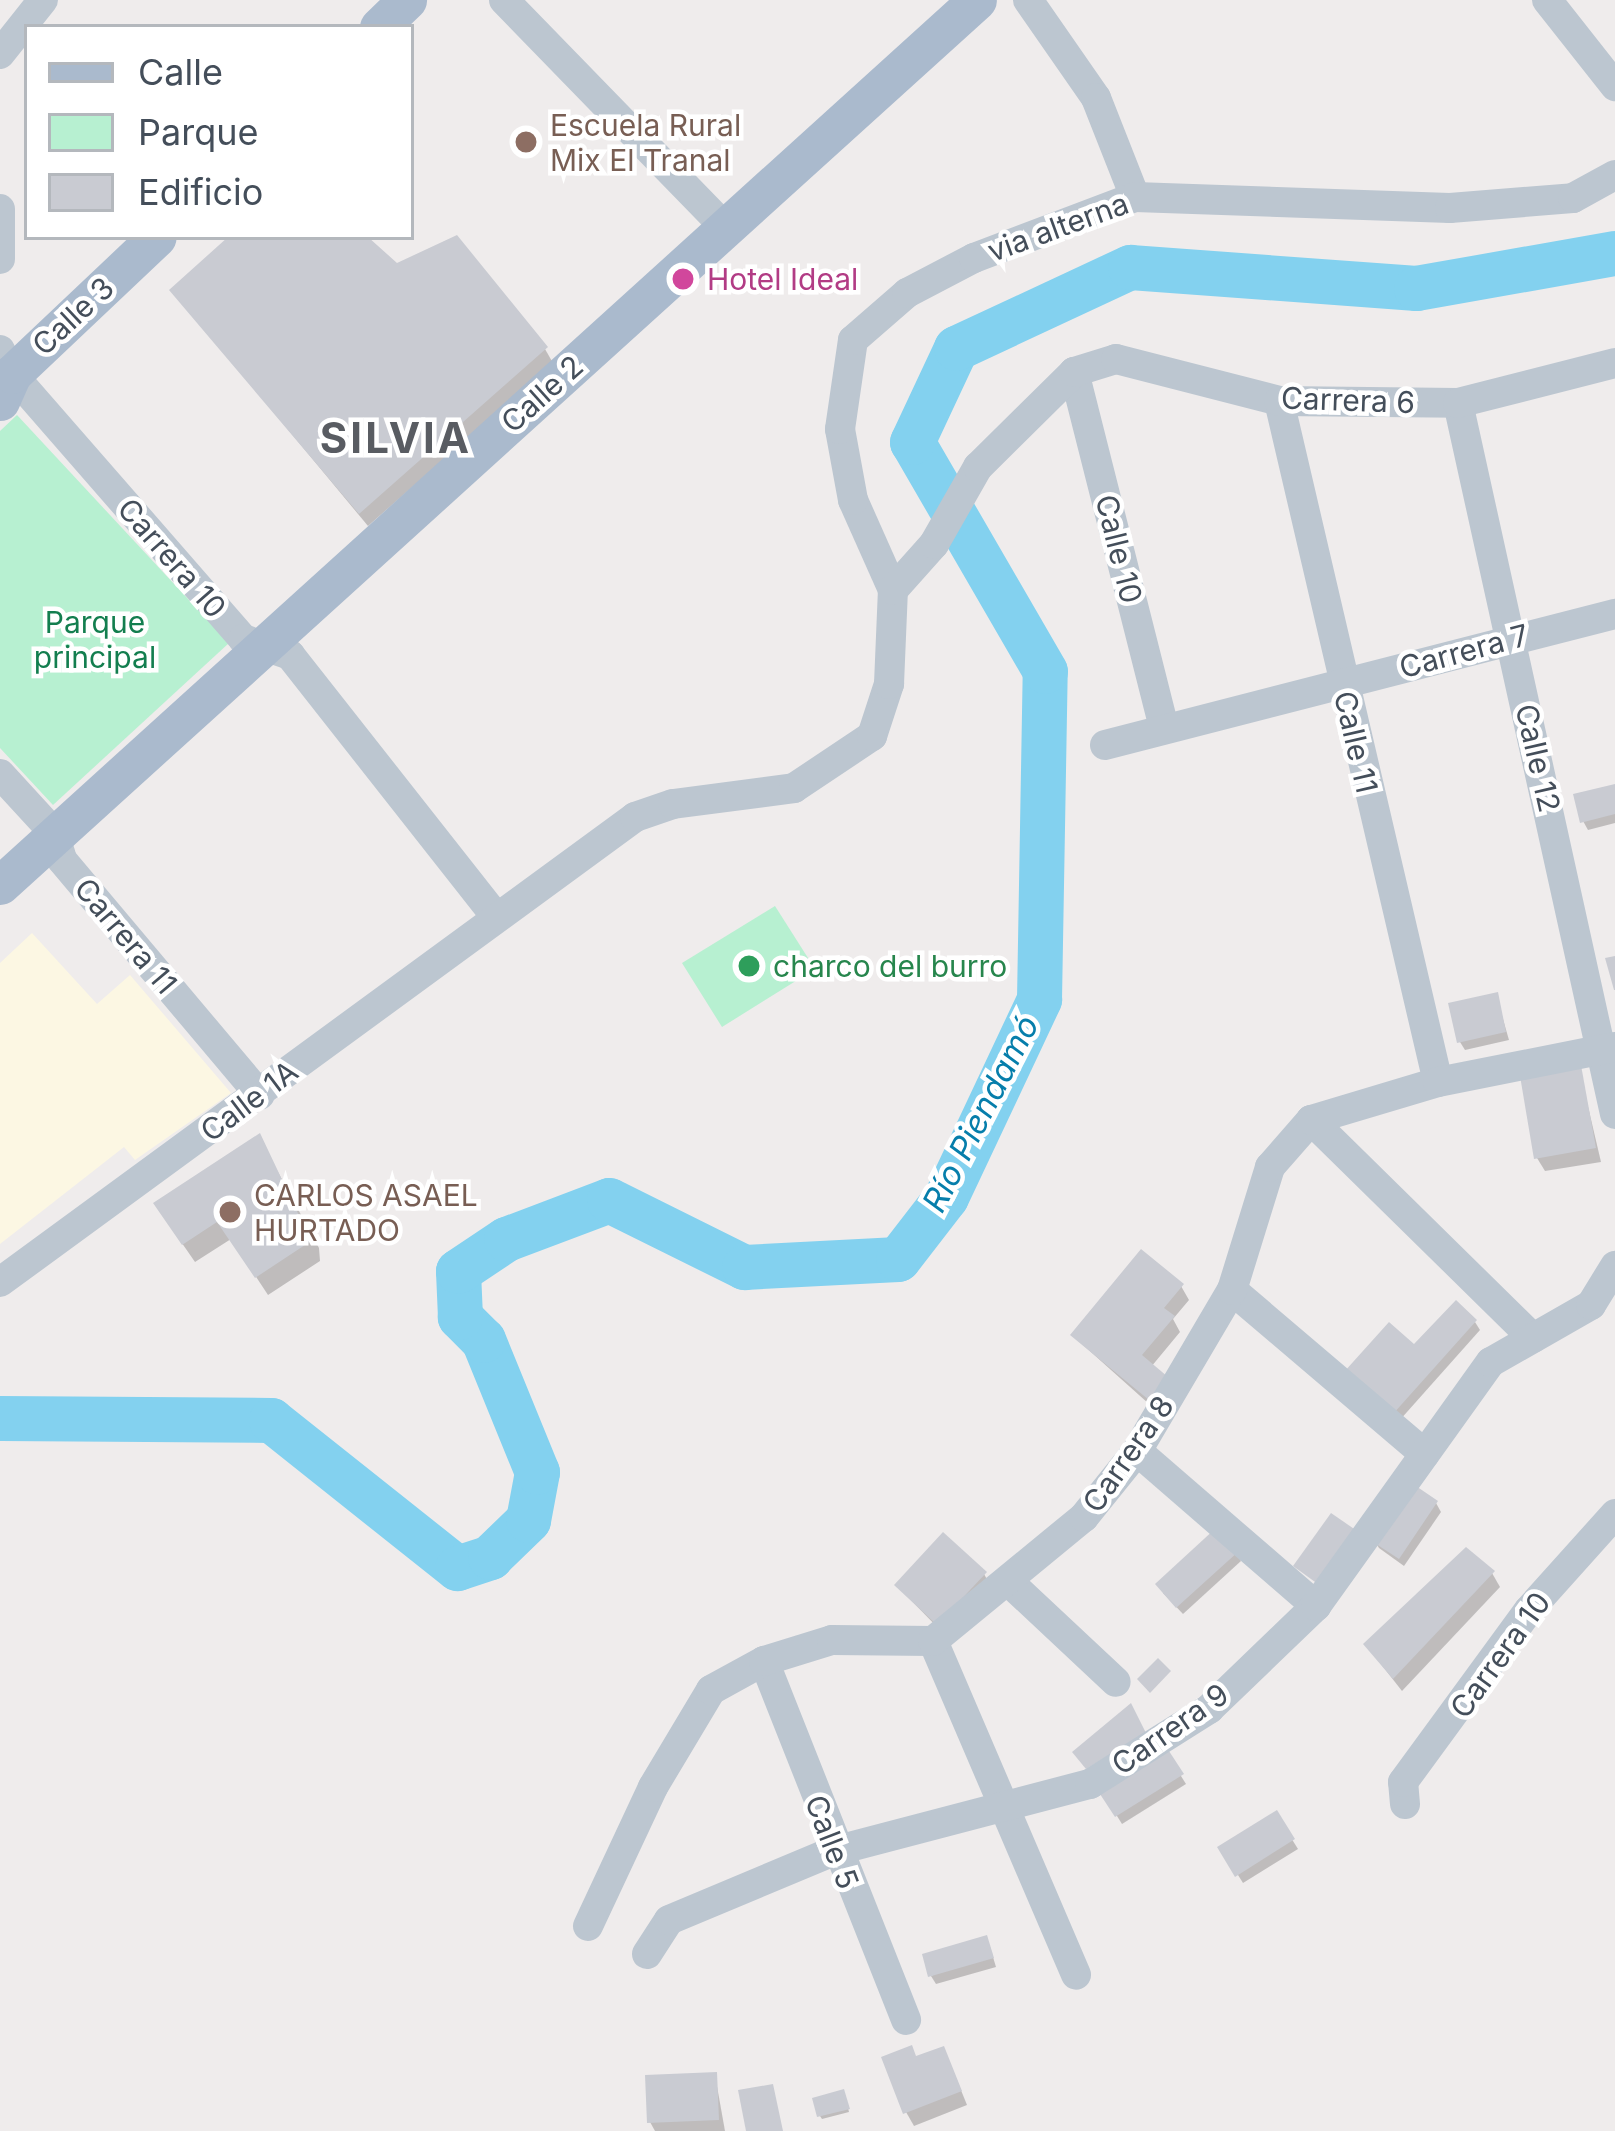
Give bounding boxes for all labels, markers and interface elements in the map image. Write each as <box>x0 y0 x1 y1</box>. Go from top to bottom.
legend <box>24 24 414 240</box>
text: Calle <box>138 50 223 94</box>
place label: Escuela Rural Mix El Tranal <box>550 107 741 178</box>
text: Parque <box>138 110 258 154</box>
marker: Escuela Rural Mix El Tranal <box>513 129 539 155</box>
text: Edificio <box>138 170 263 214</box>
street label: via alterna <box>983 185 1133 269</box>
place label: Hotel Ideal <box>707 261 858 297</box>
marker: Hotel Ideal <box>670 266 696 292</box>
street label: Calle 3 <box>25 270 121 362</box>
street label: Calle 2 <box>494 348 590 440</box>
street label: Carrera 6 <box>1280 380 1416 420</box>
district label: SILVIA <box>320 413 472 463</box>
street label: Carrera 10 <box>110 491 234 625</box>
street label: Calle 10 <box>1088 491 1150 607</box>
park label: Parque principal <box>34 604 156 674</box>
street label: Carrera 7 <box>1395 616 1533 686</box>
street label: Calle 11 <box>1327 687 1385 797</box>
street label: Calle 12 <box>1508 700 1568 816</box>
street label: Carrera 11 <box>67 871 185 1001</box>
place label: charco del burro <box>773 948 1007 984</box>
marker: charco del burro <box>736 953 762 979</box>
water label: Río Piendamó <box>915 1009 1047 1219</box>
street label: Calle 1A <box>193 1053 305 1149</box>
place label: CARLOS ASAEL HURTADO <box>254 1177 478 1248</box>
marker: CARLOS ASAEL HURTADO <box>217 1199 243 1225</box>
street label: Carrera 8 <box>1075 1389 1181 1519</box>
street label: Carrera 10 <box>1442 1585 1558 1725</box>
street label: Carrera 9 <box>1105 1676 1235 1782</box>
street label: Calle 5 <box>798 1790 866 1894</box>

